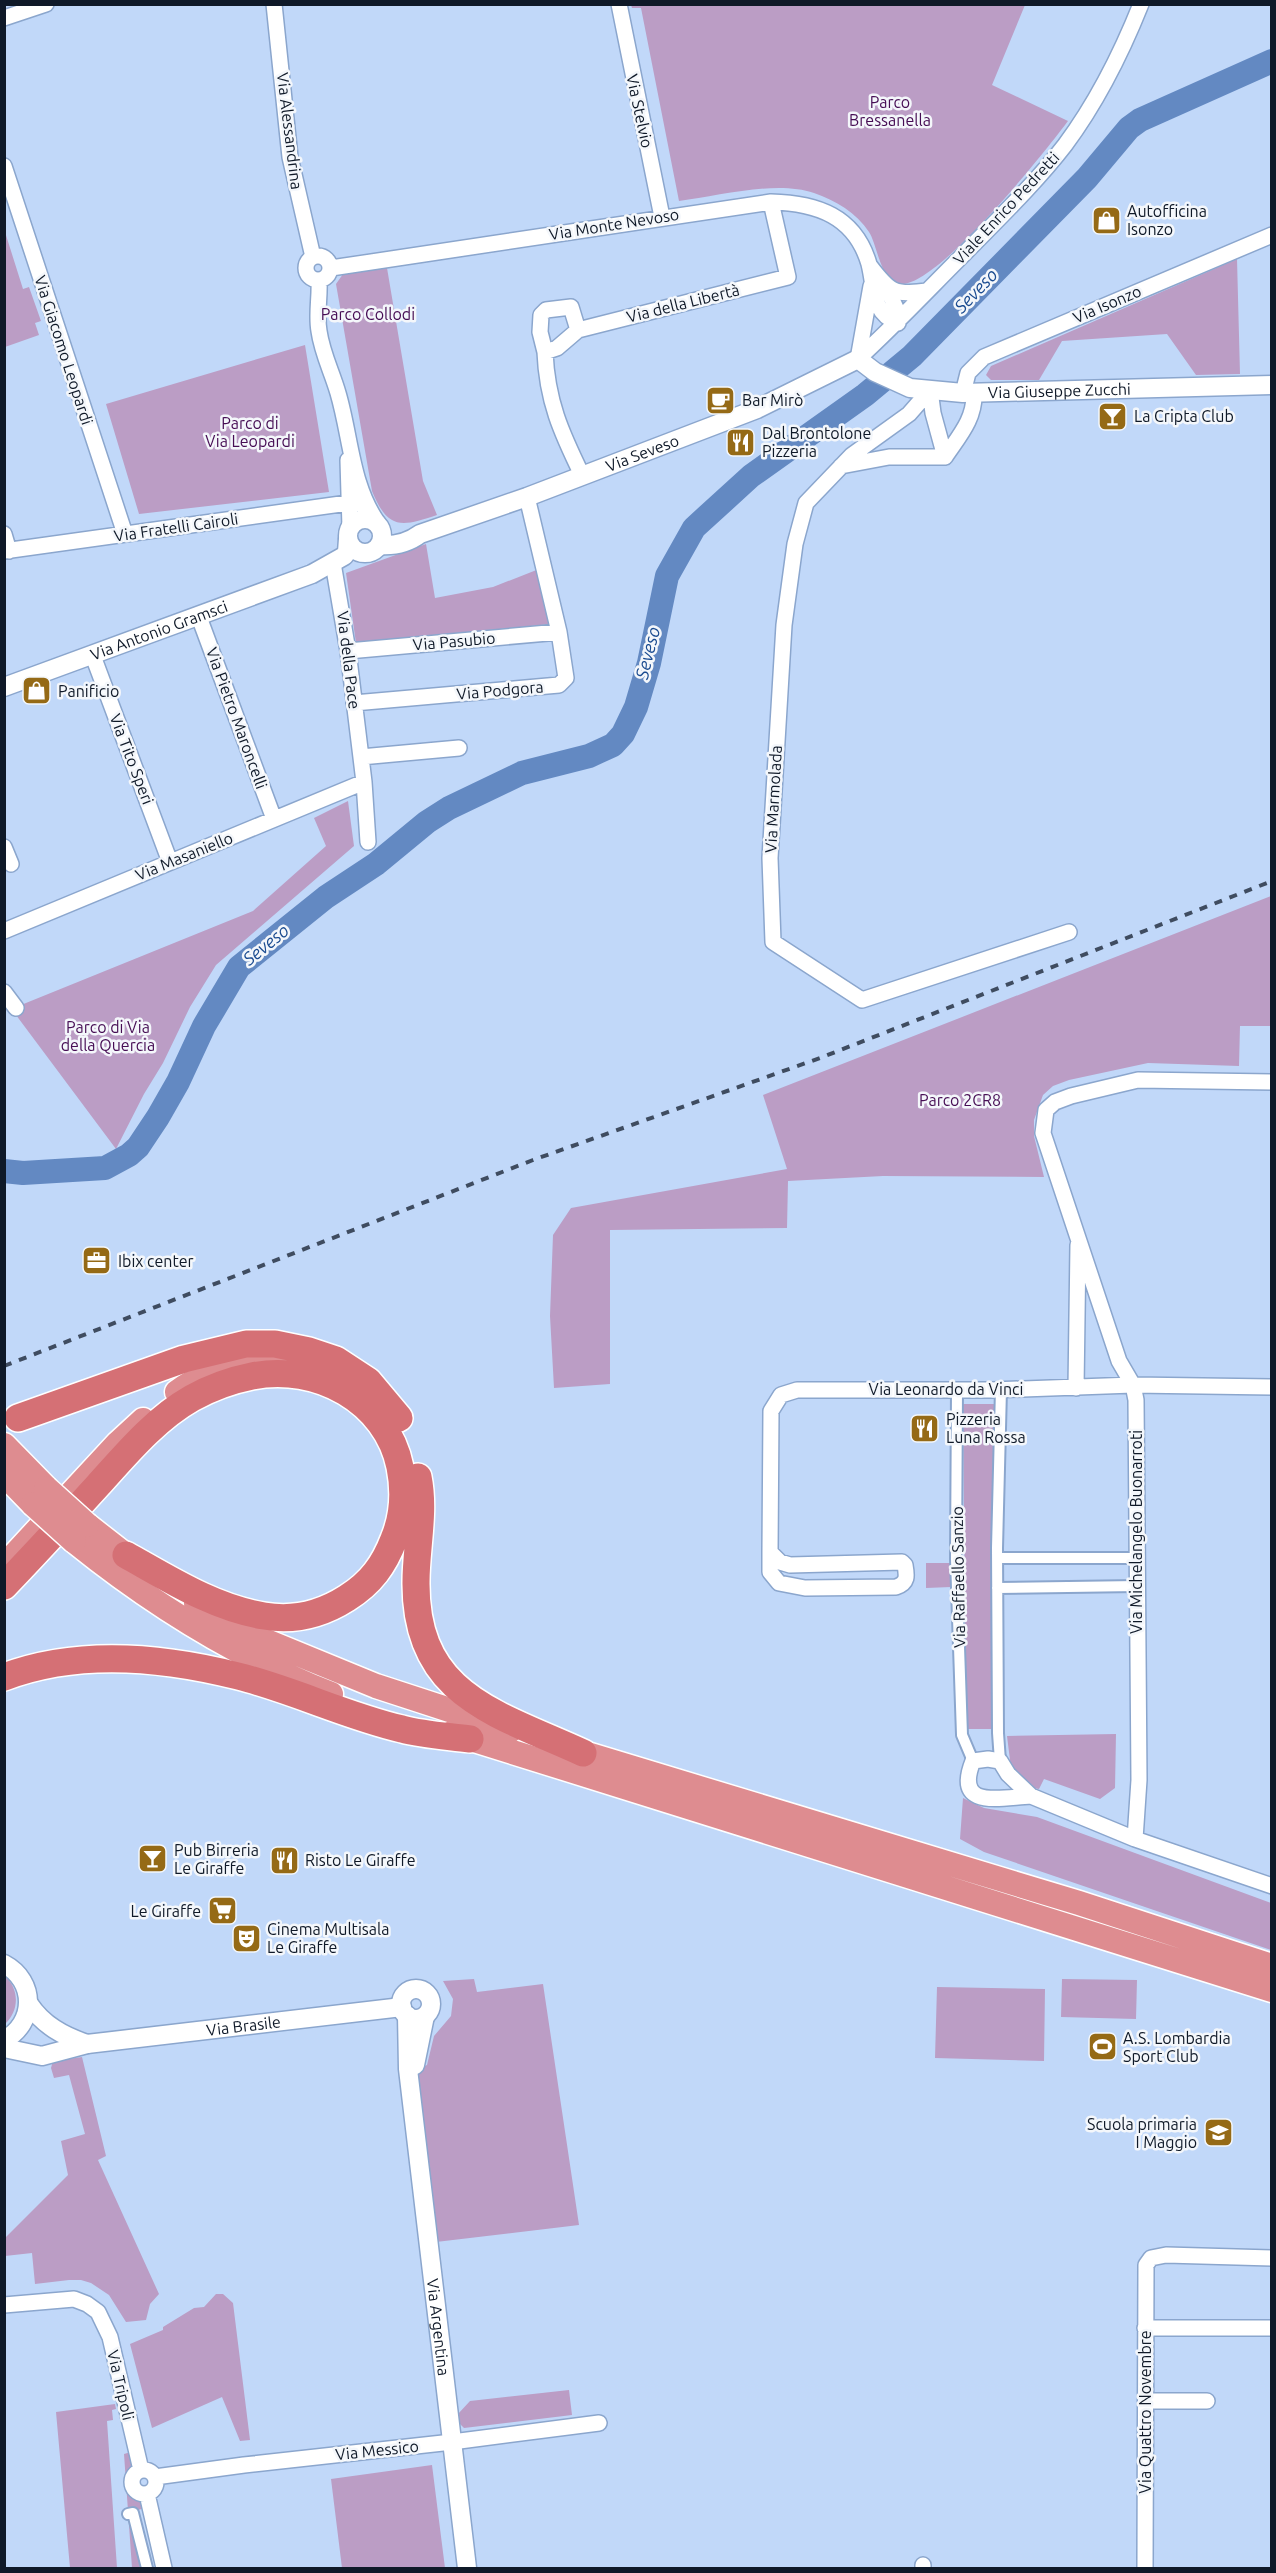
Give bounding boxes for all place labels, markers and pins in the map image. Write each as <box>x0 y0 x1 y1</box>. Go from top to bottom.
place label: Autofficina Isonzo <box>1127 202 1207 238</box>
shop icon: Autofficina Isonzo <box>1090 204 1122 236</box>
cafe icon: Bar Mirò <box>705 384 737 416</box>
place label: Bar Mirò <box>742 391 803 409</box>
bar icon: La Cripta Club <box>1097 400 1129 432</box>
place label: La Cripta Club <box>1134 407 1234 425</box>
place label: Dal Brontolone Pizzeria <box>762 424 871 460</box>
restaurant icon: Dal Brontolone Pizzeria <box>725 426 757 458</box>
shop icon: Panificio <box>21 675 53 707</box>
place label: Panificio <box>58 682 119 700</box>
office icon: Ibix center <box>81 1245 113 1277</box>
place label: Ibix center <box>118 1252 194 1270</box>
place label: Pizzeria Luna Rossa <box>946 1410 1026 1446</box>
restaurant icon: Pizzeria Luna Rossa <box>909 1412 941 1444</box>
place label: Pub Birreria Le Giraffe <box>174 1841 259 1877</box>
bar icon: Pub Birreria Le Giraffe <box>137 1843 169 1875</box>
restaurant icon: Risto Le Giraffe <box>268 1844 300 1876</box>
place label: Risto Le Giraffe <box>305 1851 416 1869</box>
supermarket icon: Le Giraffe <box>206 1895 238 1927</box>
place label: Le Giraffe <box>131 1902 201 1920</box>
place label: Cinema Multisala Le Giraffe <box>267 1920 389 1956</box>
theatre icon: Cinema Multisala Le Giraffe <box>230 1922 262 1954</box>
place label: A.S. Lombardia Sport Club <box>1123 2029 1231 2065</box>
sports icon: A.S. Lombardia Sport Club <box>1086 2031 1118 2063</box>
place label: Scuola primaria I Maggio <box>1087 2115 1197 2151</box>
school or university icon: Scuola primaria I Maggio <box>1202 2117 1234 2149</box>

